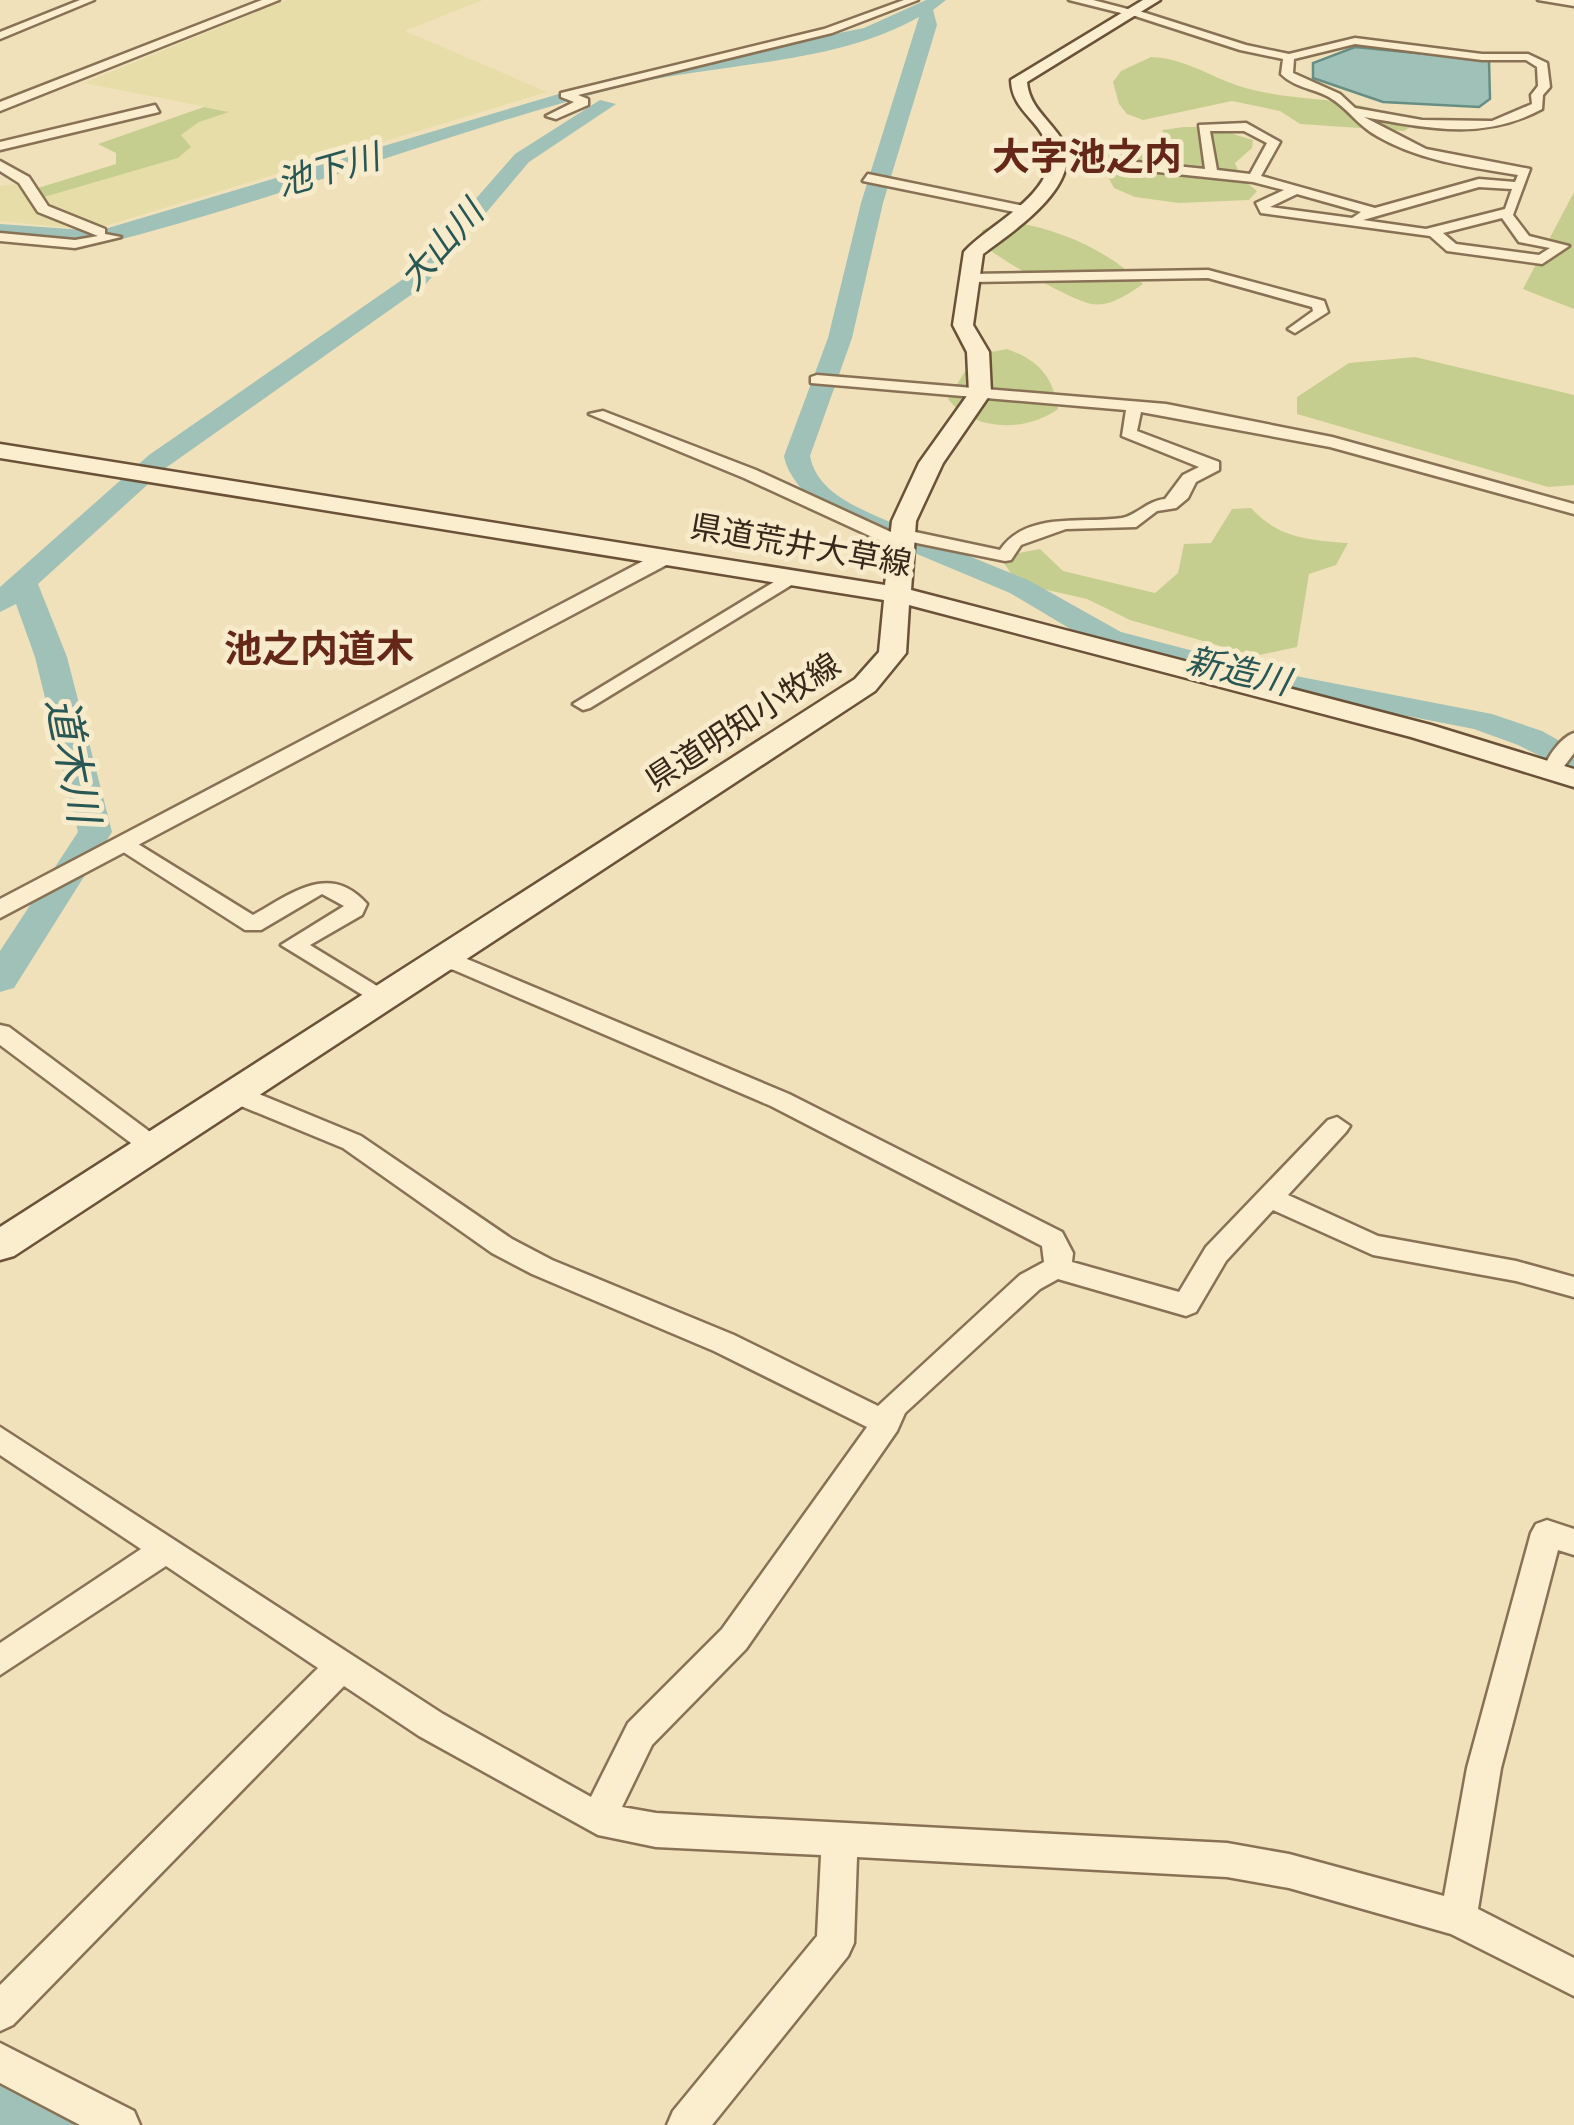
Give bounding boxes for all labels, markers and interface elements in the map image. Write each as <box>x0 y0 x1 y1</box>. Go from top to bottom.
water label: 池下川 <box>272 134 388 205</box>
district label: 大字池之内 <box>992 134 1182 180</box>
water label: 大山川 <box>390 189 494 298</box>
street label: 県道荒井大草線 <box>687 507 915 583</box>
district label: 池之内道木 <box>224 626 414 672</box>
water label: 新造川 <box>1182 639 1298 704</box>
street label: 県道明知小牧線 <box>639 645 847 799</box>
water label: 道木川 <box>36 693 111 831</box>

